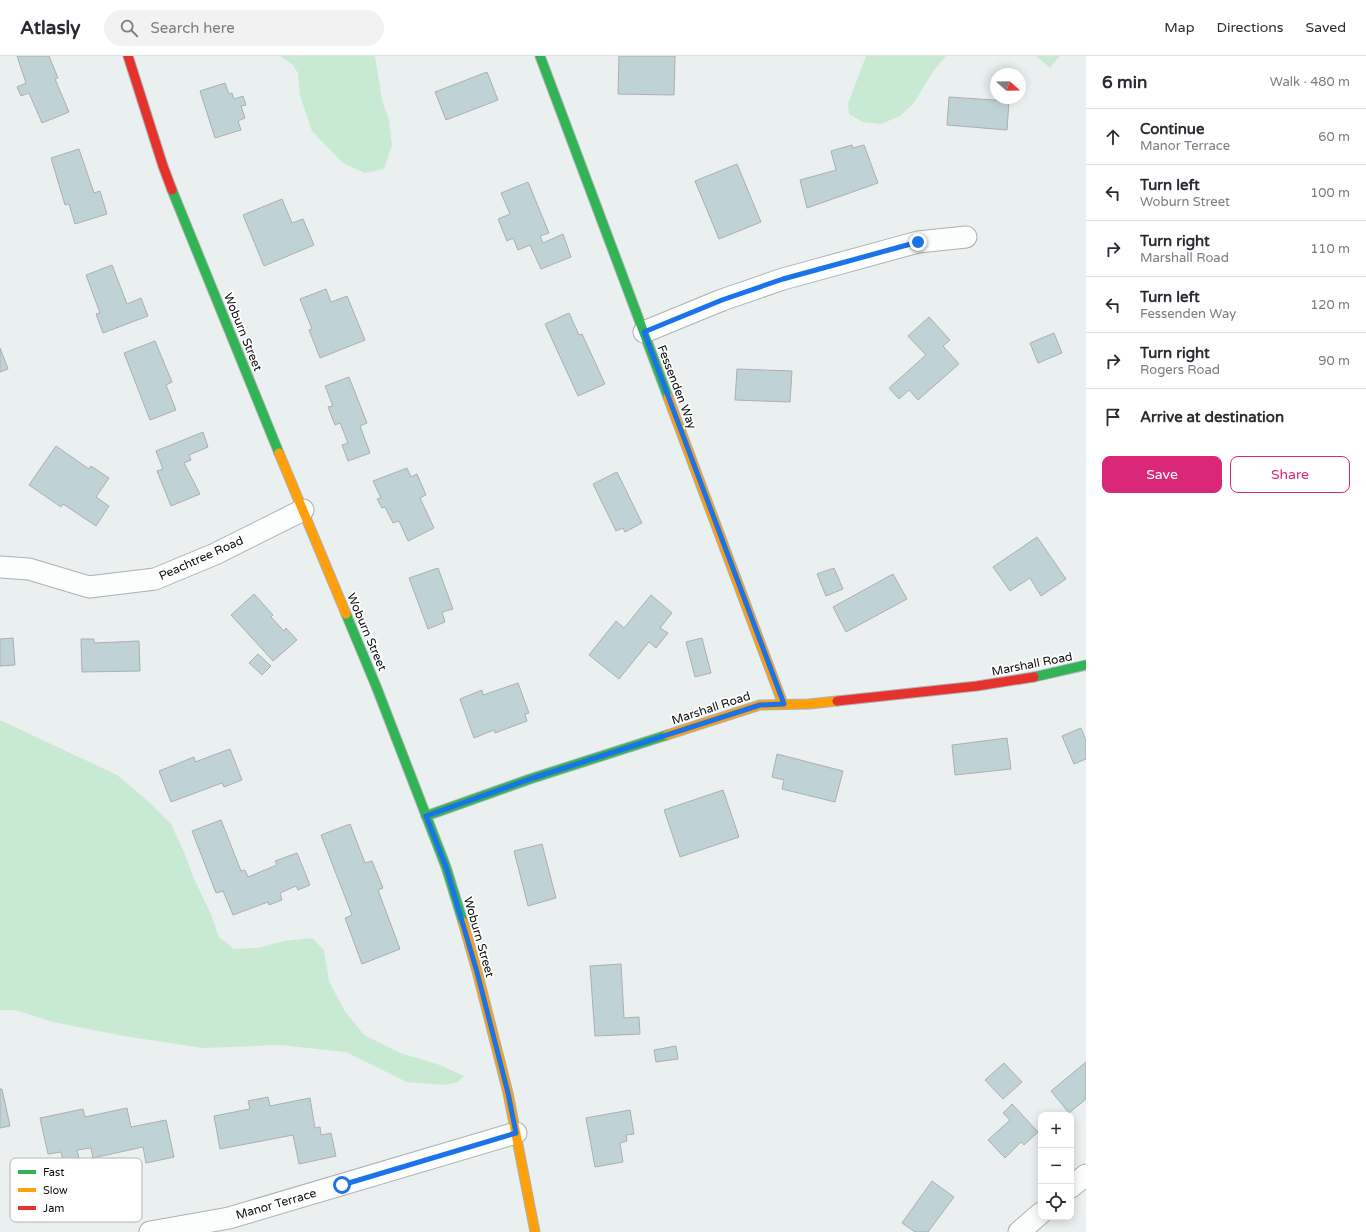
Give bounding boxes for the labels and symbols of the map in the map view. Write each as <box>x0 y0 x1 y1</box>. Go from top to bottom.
north arrow <box>990 68 1026 104</box>
route end <box>909 233 927 251</box>
street label: Woburn Street <box>221 291 265 374</box>
street label: Fessenden Way <box>655 343 700 431</box>
street label: Peachtree Road <box>157 533 245 583</box>
street label: Woburn Street <box>344 591 390 673</box>
street label: Marshall Road <box>990 649 1074 679</box>
street label: Marshall Road <box>670 689 752 727</box>
street label: Woburn Street <box>461 895 497 979</box>
legend <box>10 1158 142 1222</box>
text: Fast <box>43 1166 64 1179</box>
route start <box>333 1176 351 1194</box>
text: Slow <box>43 1184 68 1197</box>
street label: Manor Terrace <box>234 1186 318 1222</box>
text: Jam <box>43 1202 64 1215</box>

